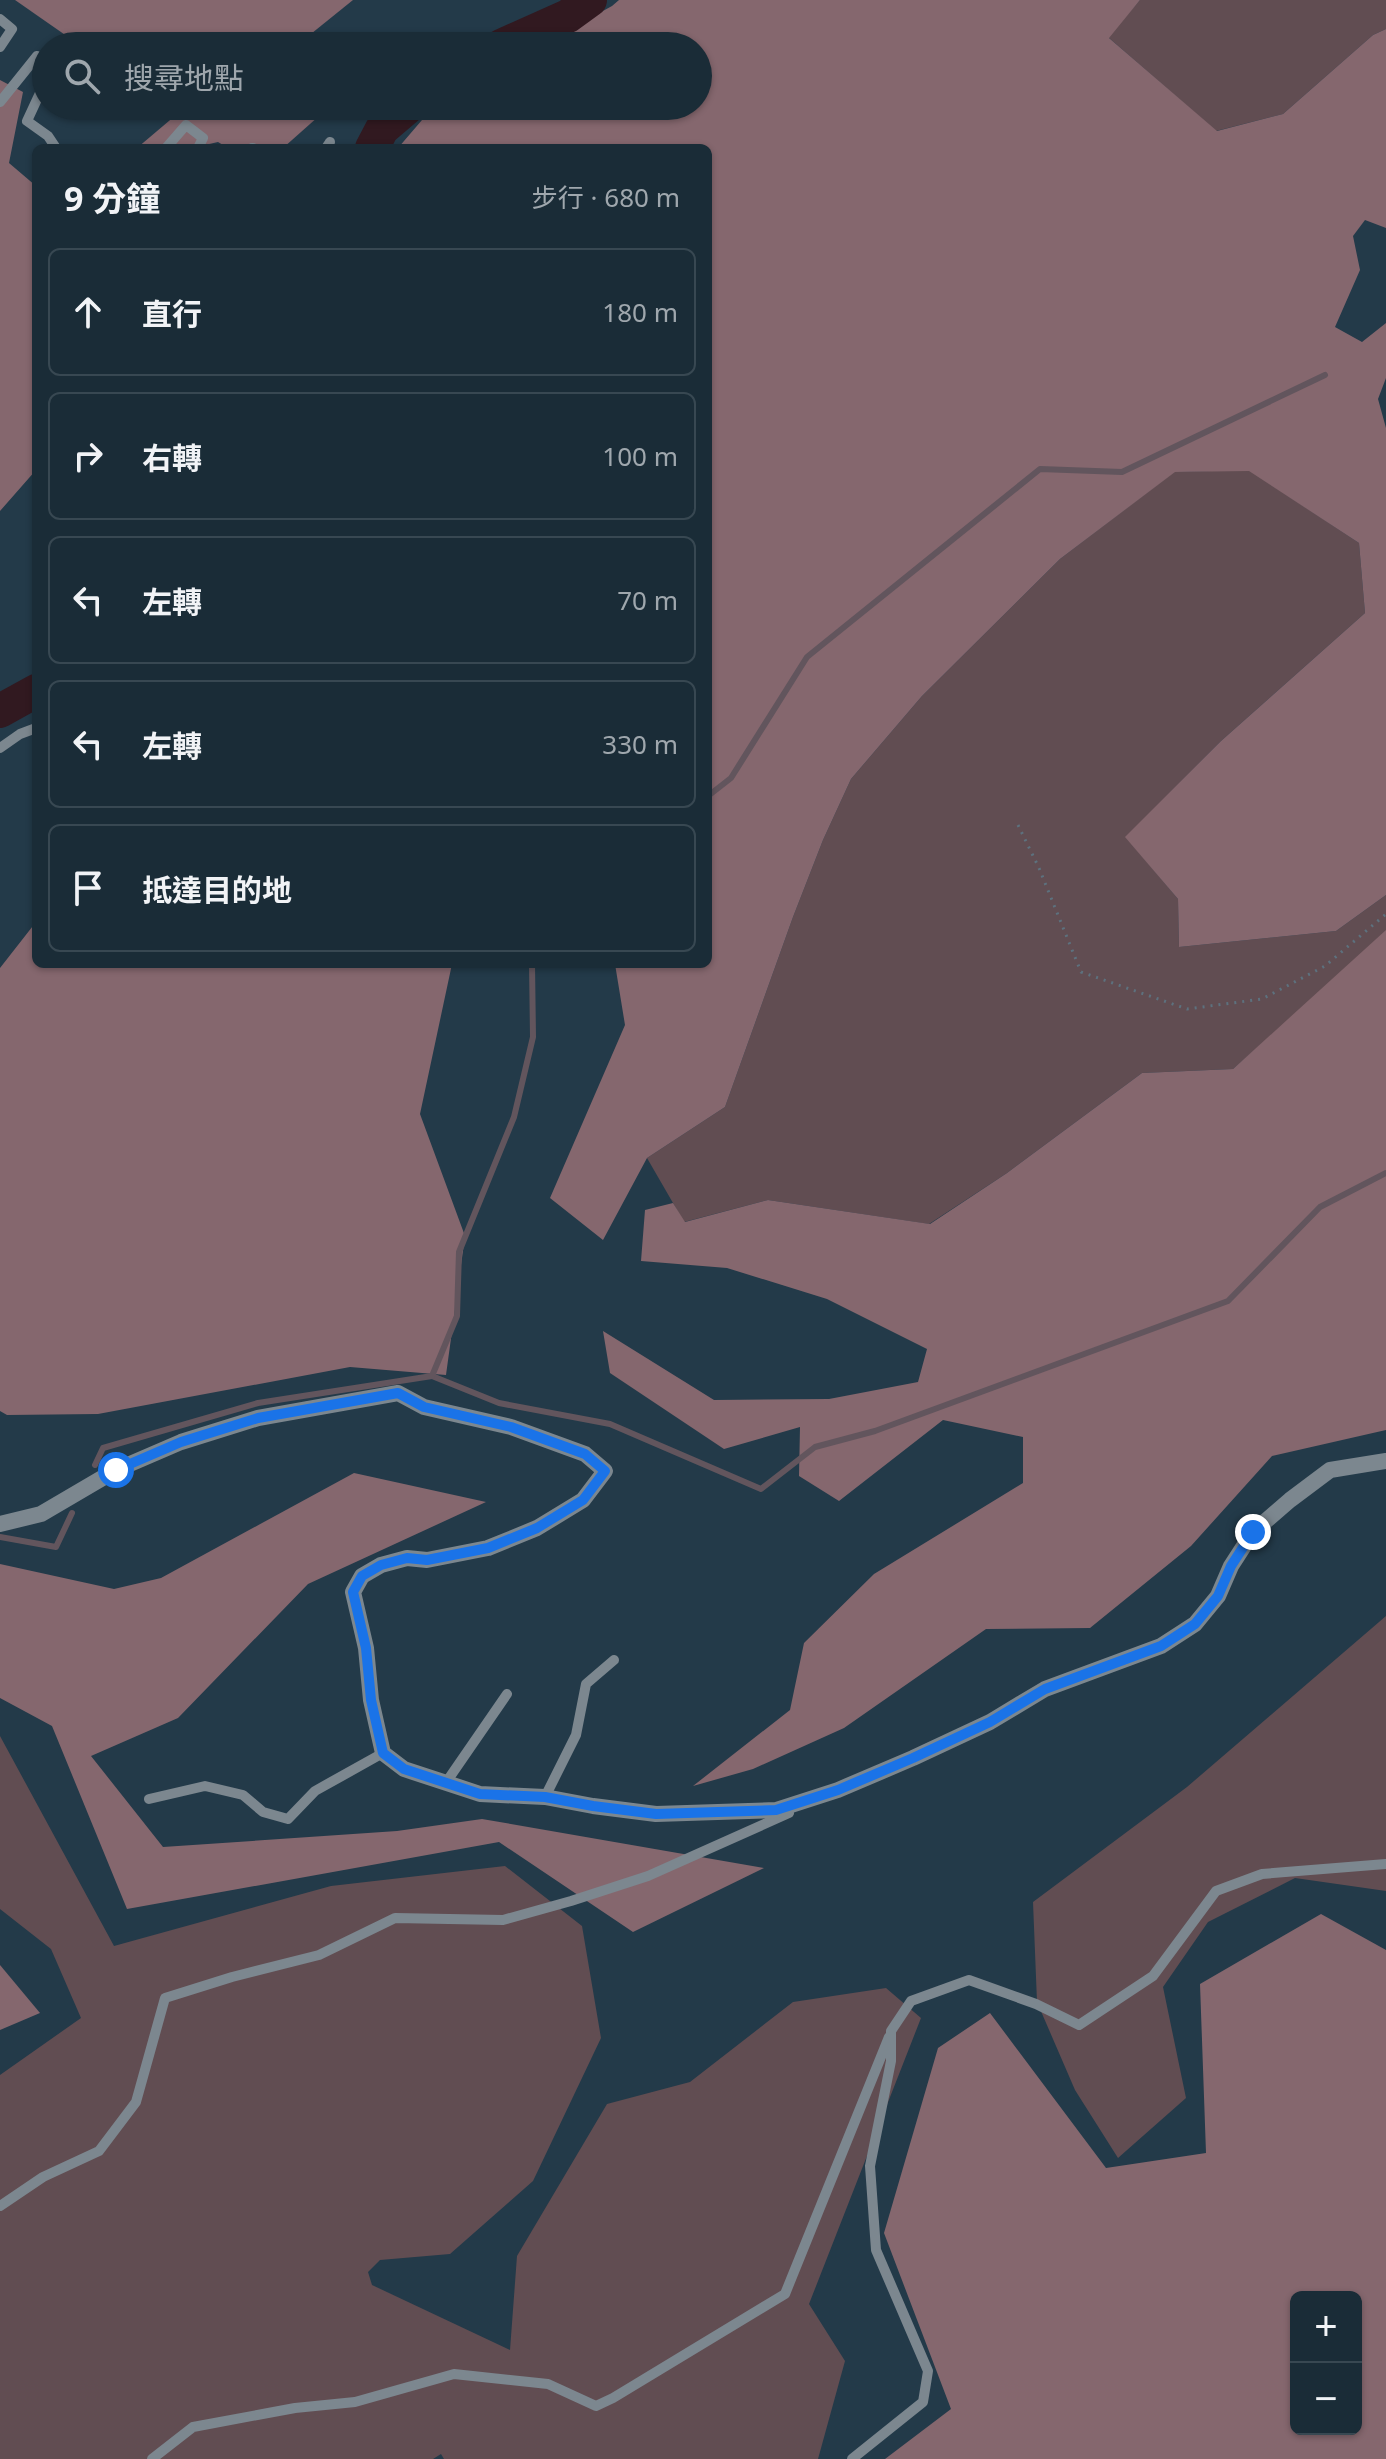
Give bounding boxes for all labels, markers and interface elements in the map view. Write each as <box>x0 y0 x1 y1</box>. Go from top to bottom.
search box <box>32 32 712 120</box>
icon: search <box>60 54 104 98</box>
text: 搜尋地點 <box>124 57 244 98</box>
text: 9 分鐘 <box>64 175 160 221</box>
text: 步行 · 680 m <box>532 179 680 215</box>
icon: ahead <box>66 290 110 334</box>
text: 直行 <box>142 293 202 334</box>
text: 180 m <box>602 294 678 330</box>
icon: right <box>66 434 110 478</box>
text: 右轉 <box>142 437 202 478</box>
text: 100 m <box>602 438 678 474</box>
icon: left <box>66 578 110 622</box>
text: 左轉 <box>142 581 202 622</box>
text: 70 m <box>617 582 678 618</box>
icon: left <box>66 722 110 766</box>
text: 左轉 <box>142 725 202 766</box>
text: 330 m <box>602 726 678 762</box>
icon: arrive <box>66 866 110 910</box>
text: 抵達目的地 <box>142 869 292 910</box>
route start <box>98 1452 134 1488</box>
route end <box>1235 1514 1271 1550</box>
map controls <box>1290 2291 1362 2435</box>
button: + <box>1290 2291 1362 2363</box>
button: − <box>1290 2363 1362 2435</box>

